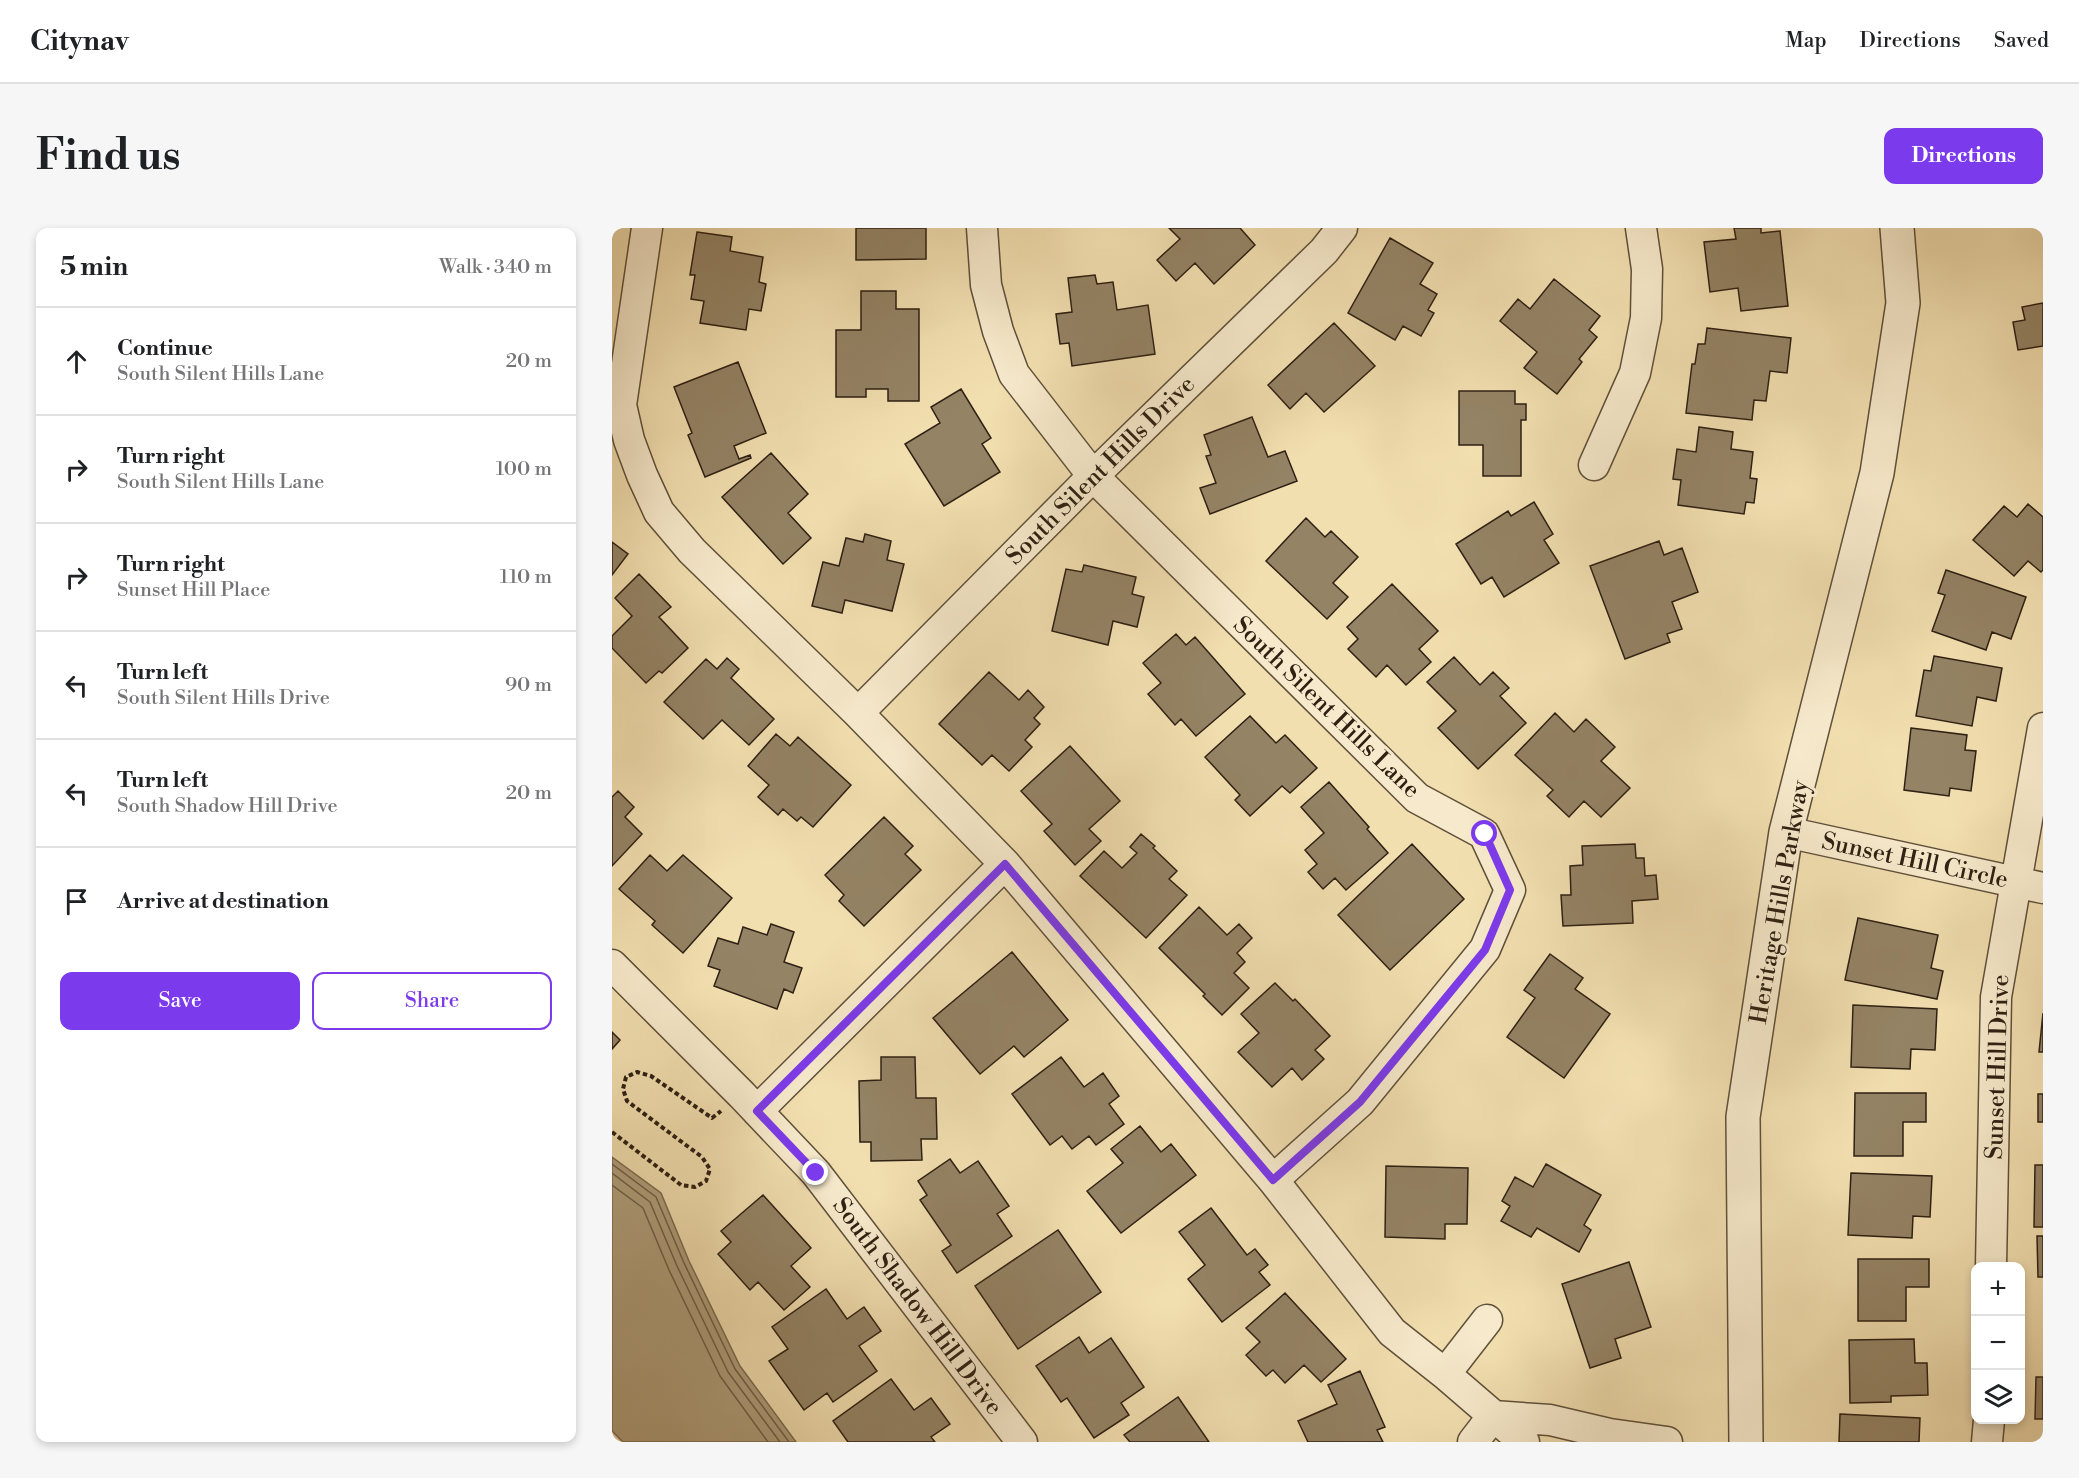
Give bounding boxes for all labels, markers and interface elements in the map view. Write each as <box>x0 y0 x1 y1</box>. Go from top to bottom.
text: Citynav <box>30 24 129 59</box>
text: Map <box>1785 28 1827 54</box>
text: Directions <box>1860 28 1961 54</box>
text: Saved <box>1994 28 2049 54</box>
button: Directions <box>1884 128 2043 184</box>
text: Find us <box>36 130 180 183</box>
text: 5 min <box>60 251 128 283</box>
text: Walk · 340 m <box>439 255 552 280</box>
text: Continue <box>117 335 213 362</box>
icon: ahead <box>60 345 93 378</box>
text: 20 m <box>506 349 552 374</box>
text: South Silent Hills Lane <box>117 362 324 387</box>
street label: South Silent Hills Drive <box>1000 370 1202 572</box>
text: Turn right <box>117 443 225 470</box>
icon: right <box>60 453 93 486</box>
text: 100 m <box>496 457 552 482</box>
text: South Silent Hills Lane <box>117 470 324 495</box>
text: Turn right <box>117 551 225 578</box>
icon: right <box>60 561 93 594</box>
text: 110 m <box>500 565 552 590</box>
text: Sunset Hill Place <box>117 578 270 603</box>
street label: South Silent Hills Lane <box>1226 610 1426 805</box>
text: Turn left <box>117 659 208 686</box>
icon: left <box>60 669 93 702</box>
text: 90 m <box>505 673 552 698</box>
text: South Silent Hills Drive <box>117 686 330 711</box>
text: Turn left <box>117 767 208 794</box>
icon: left <box>60 777 93 810</box>
street label: Heritage Hills Parkway <box>1744 778 1816 1026</box>
text: 20 m <box>506 781 552 806</box>
text: South Shadow Hill Drive <box>117 794 338 819</box>
route start <box>1471 820 1497 846</box>
street label: Sunset Hill Circle <box>1819 827 2011 895</box>
icon: arrive <box>60 885 93 918</box>
text: Arrive at destination <box>117 888 329 915</box>
button: Save <box>60 972 300 1030</box>
button: Share <box>312 972 552 1030</box>
street label: Sunset Hill Drive <box>1980 974 2016 1160</box>
route end <box>802 1159 828 1185</box>
street label: South Shadow Hill Drive <box>826 1192 1009 1421</box>
map controls <box>1971 1262 2025 1424</box>
button: + <box>1971 1262 2025 1316</box>
button: − <box>1971 1316 2025 1370</box>
button: layers <box>1971 1370 2025 1424</box>

